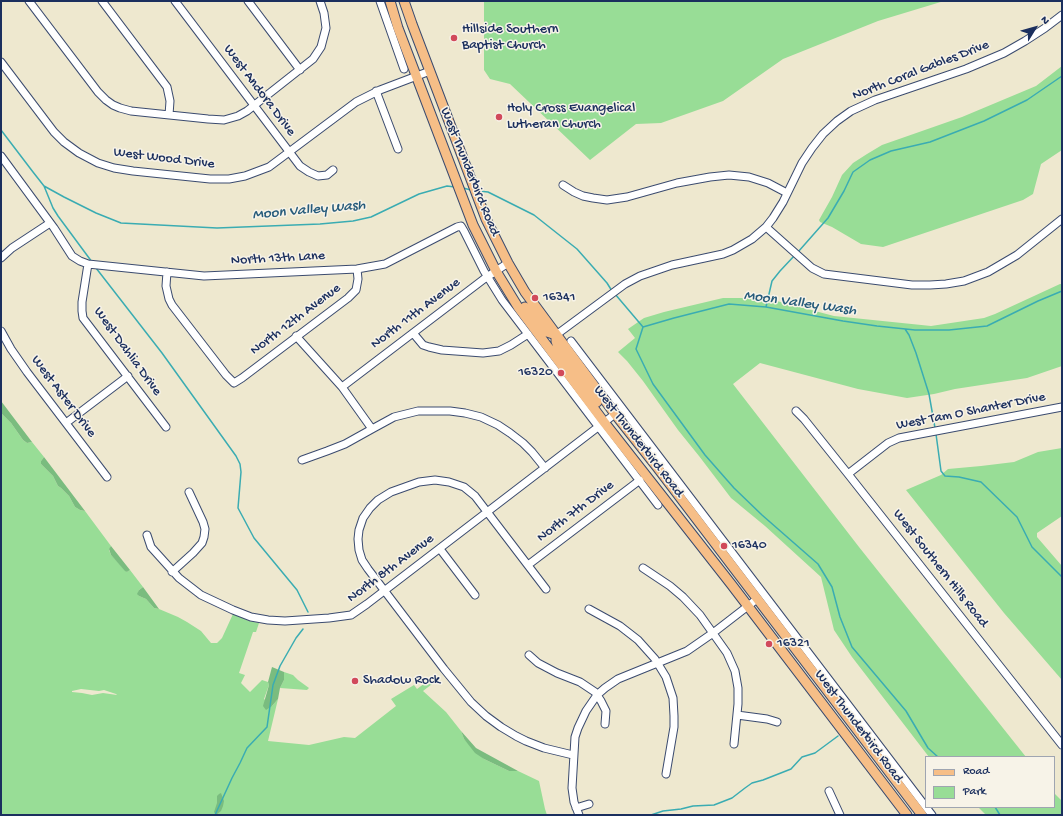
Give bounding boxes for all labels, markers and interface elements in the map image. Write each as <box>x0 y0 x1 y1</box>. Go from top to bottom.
north arrow <box>1015 8 1055 48</box>
text: N <box>1038 14 1052 27</box>
place label: Hillside Southern Baptist Church <box>462 22 559 54</box>
marker: Hillside Southern Baptist Church <box>449 33 459 43</box>
street label: North Coral Gables Drive <box>850 37 992 105</box>
street label: West Andora Drive <box>219 42 299 140</box>
place label: Holy Cross Evangelical Lutheran Church <box>507 101 635 134</box>
street label: West Thunderbird Road <box>435 105 503 239</box>
marker: Holy Cross Evangelical Lutheran Church <box>494 112 504 122</box>
street label: West Wood Drive <box>112 144 216 174</box>
water label: Moon Valley Wash <box>252 197 366 225</box>
street label: North 13th Lane <box>231 248 325 270</box>
street label: North 11th Avenue <box>368 275 464 353</box>
street label: North 12th Avenue <box>247 280 345 360</box>
water label: Moon Valley Wash <box>743 287 857 321</box>
place label: 16341 <box>543 290 575 306</box>
marker: 16341 <box>530 293 540 303</box>
street label: West Dahlia Drive <box>89 304 165 400</box>
street label: West Aster Drive <box>27 353 99 441</box>
place label: 16320 <box>518 365 553 381</box>
marker: 16320 <box>556 368 566 378</box>
street label: West Thunderbird Road <box>589 383 687 501</box>
street label: West Tam O Shanter Drive <box>895 389 1047 435</box>
street label: North 7th Drive <box>534 478 618 546</box>
street label: West Southern Hills Road <box>889 507 991 631</box>
street label: North 8th Avenue <box>344 531 438 607</box>
place label: 16340 <box>732 538 767 554</box>
marker: 16340 <box>719 541 729 551</box>
place label: 16321 <box>777 636 810 652</box>
marker: 16321 <box>764 639 774 649</box>
street label: West Thunderbird Road <box>810 667 906 787</box>
place label: Shadow Rock <box>363 673 440 689</box>
marker: Shadow Rock <box>350 676 360 686</box>
legend <box>925 756 1055 808</box>
text: Road <box>963 765 989 779</box>
text: Park <box>963 785 986 799</box>

